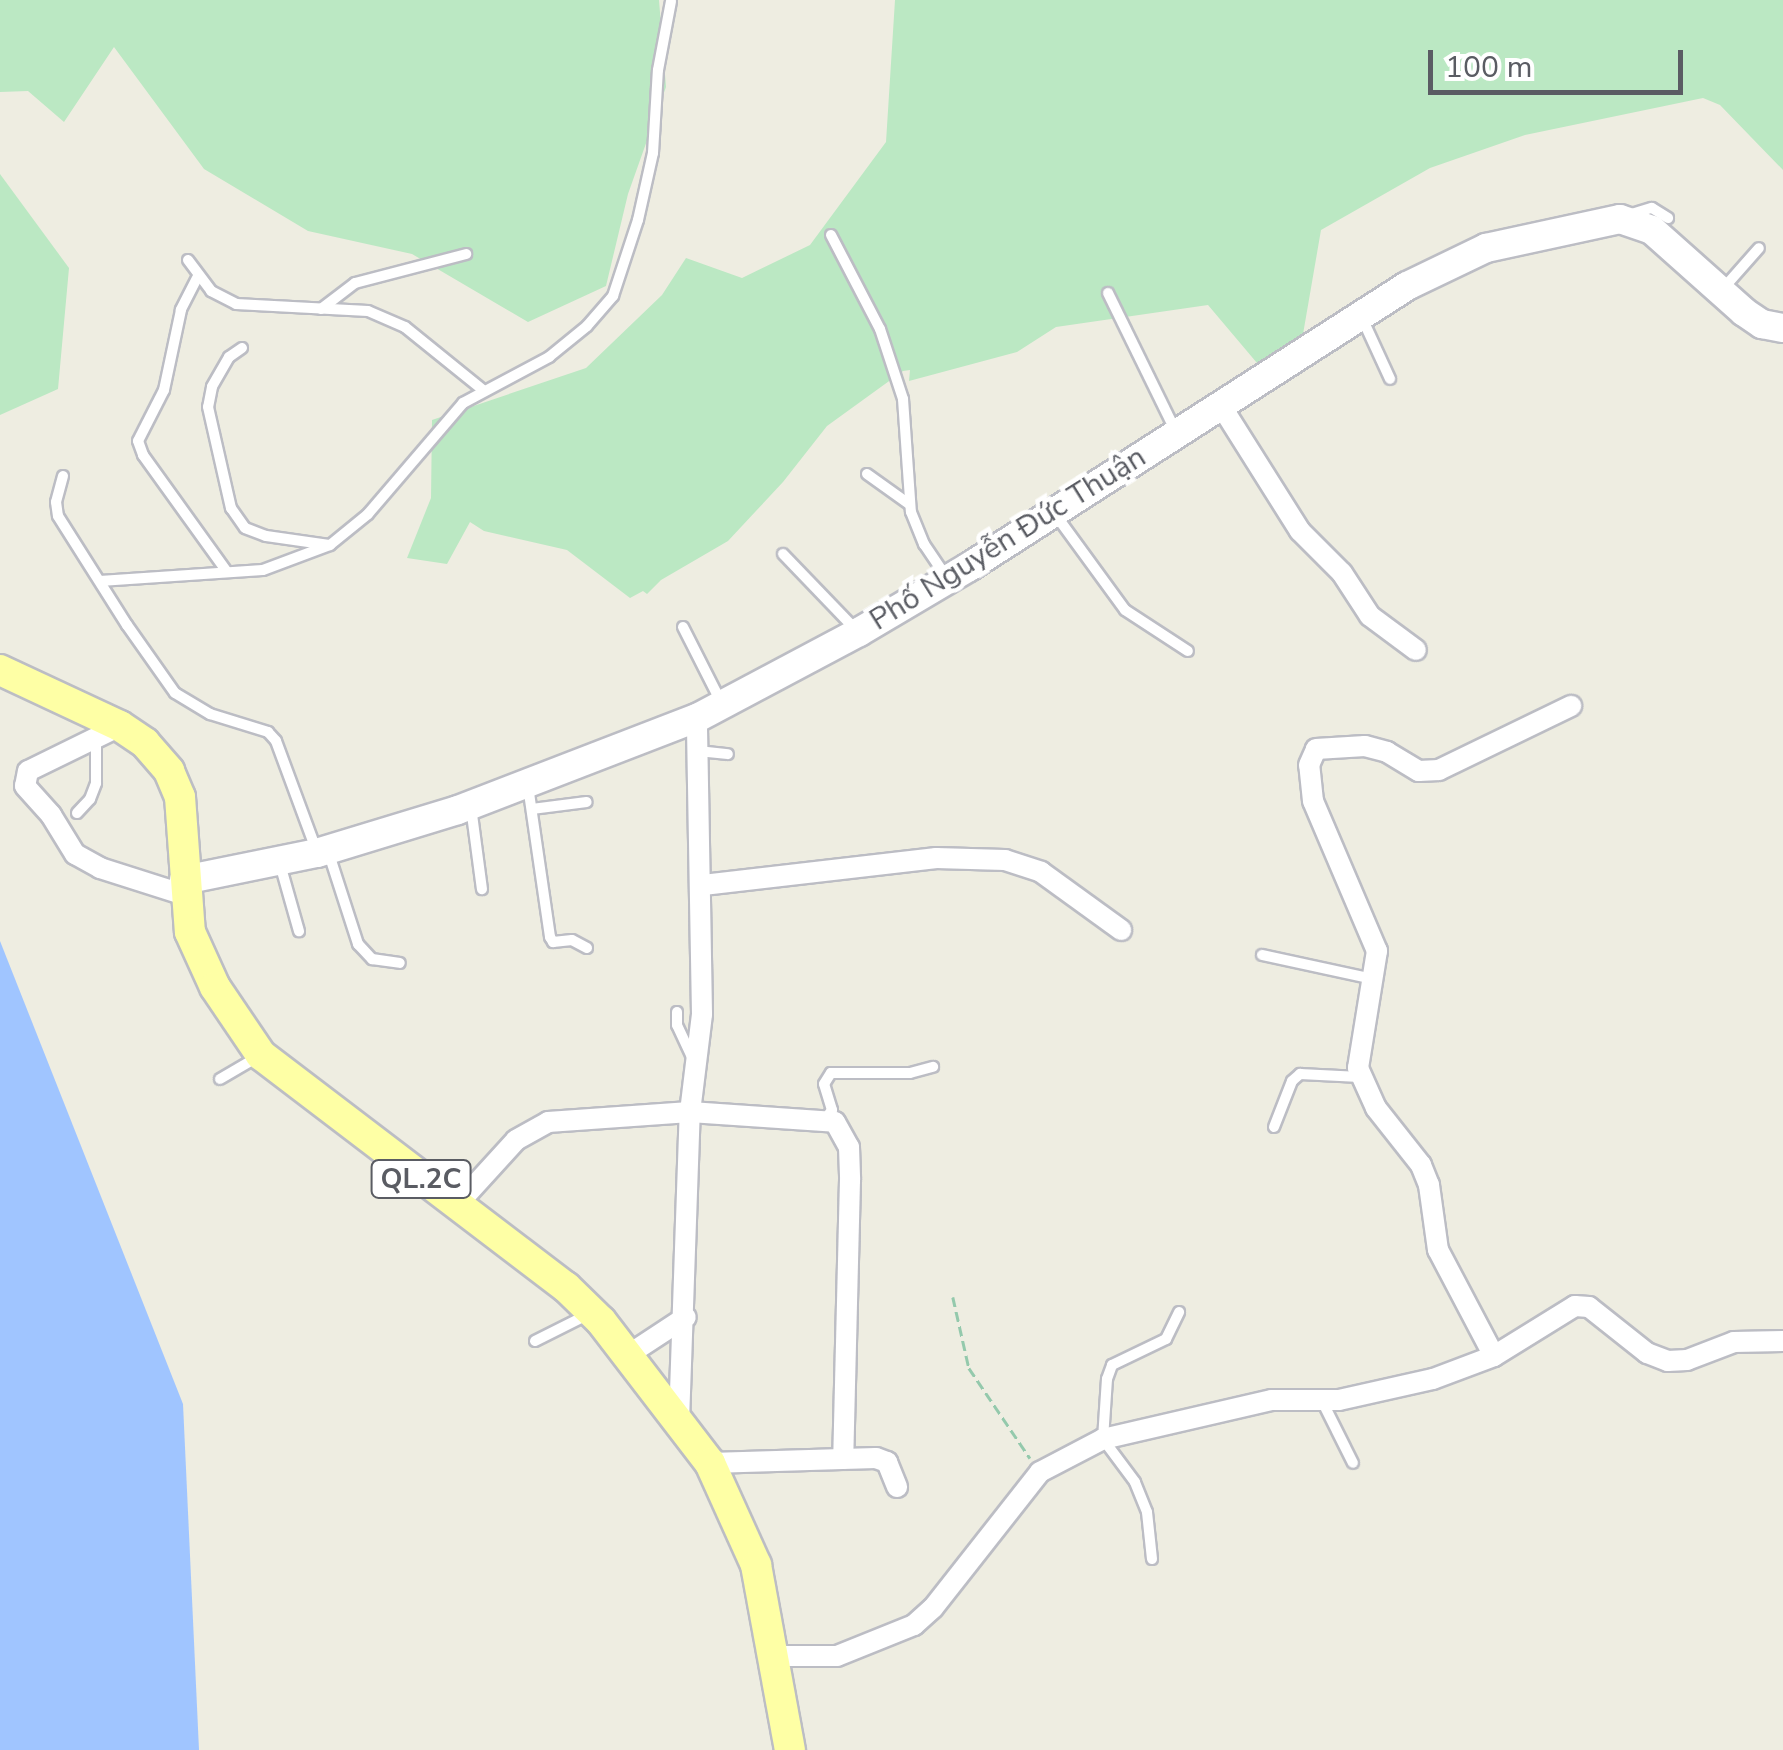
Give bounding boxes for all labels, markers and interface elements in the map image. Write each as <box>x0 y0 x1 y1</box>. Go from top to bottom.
scale bar <box>1433 30 1688 92</box>
text: 100 m <box>1445 47 1532 88</box>
street label: Phố Nguyễn Đức Thuận <box>863 439 1153 639</box>
road number: QL.2C <box>368 1156 474 1202</box>

